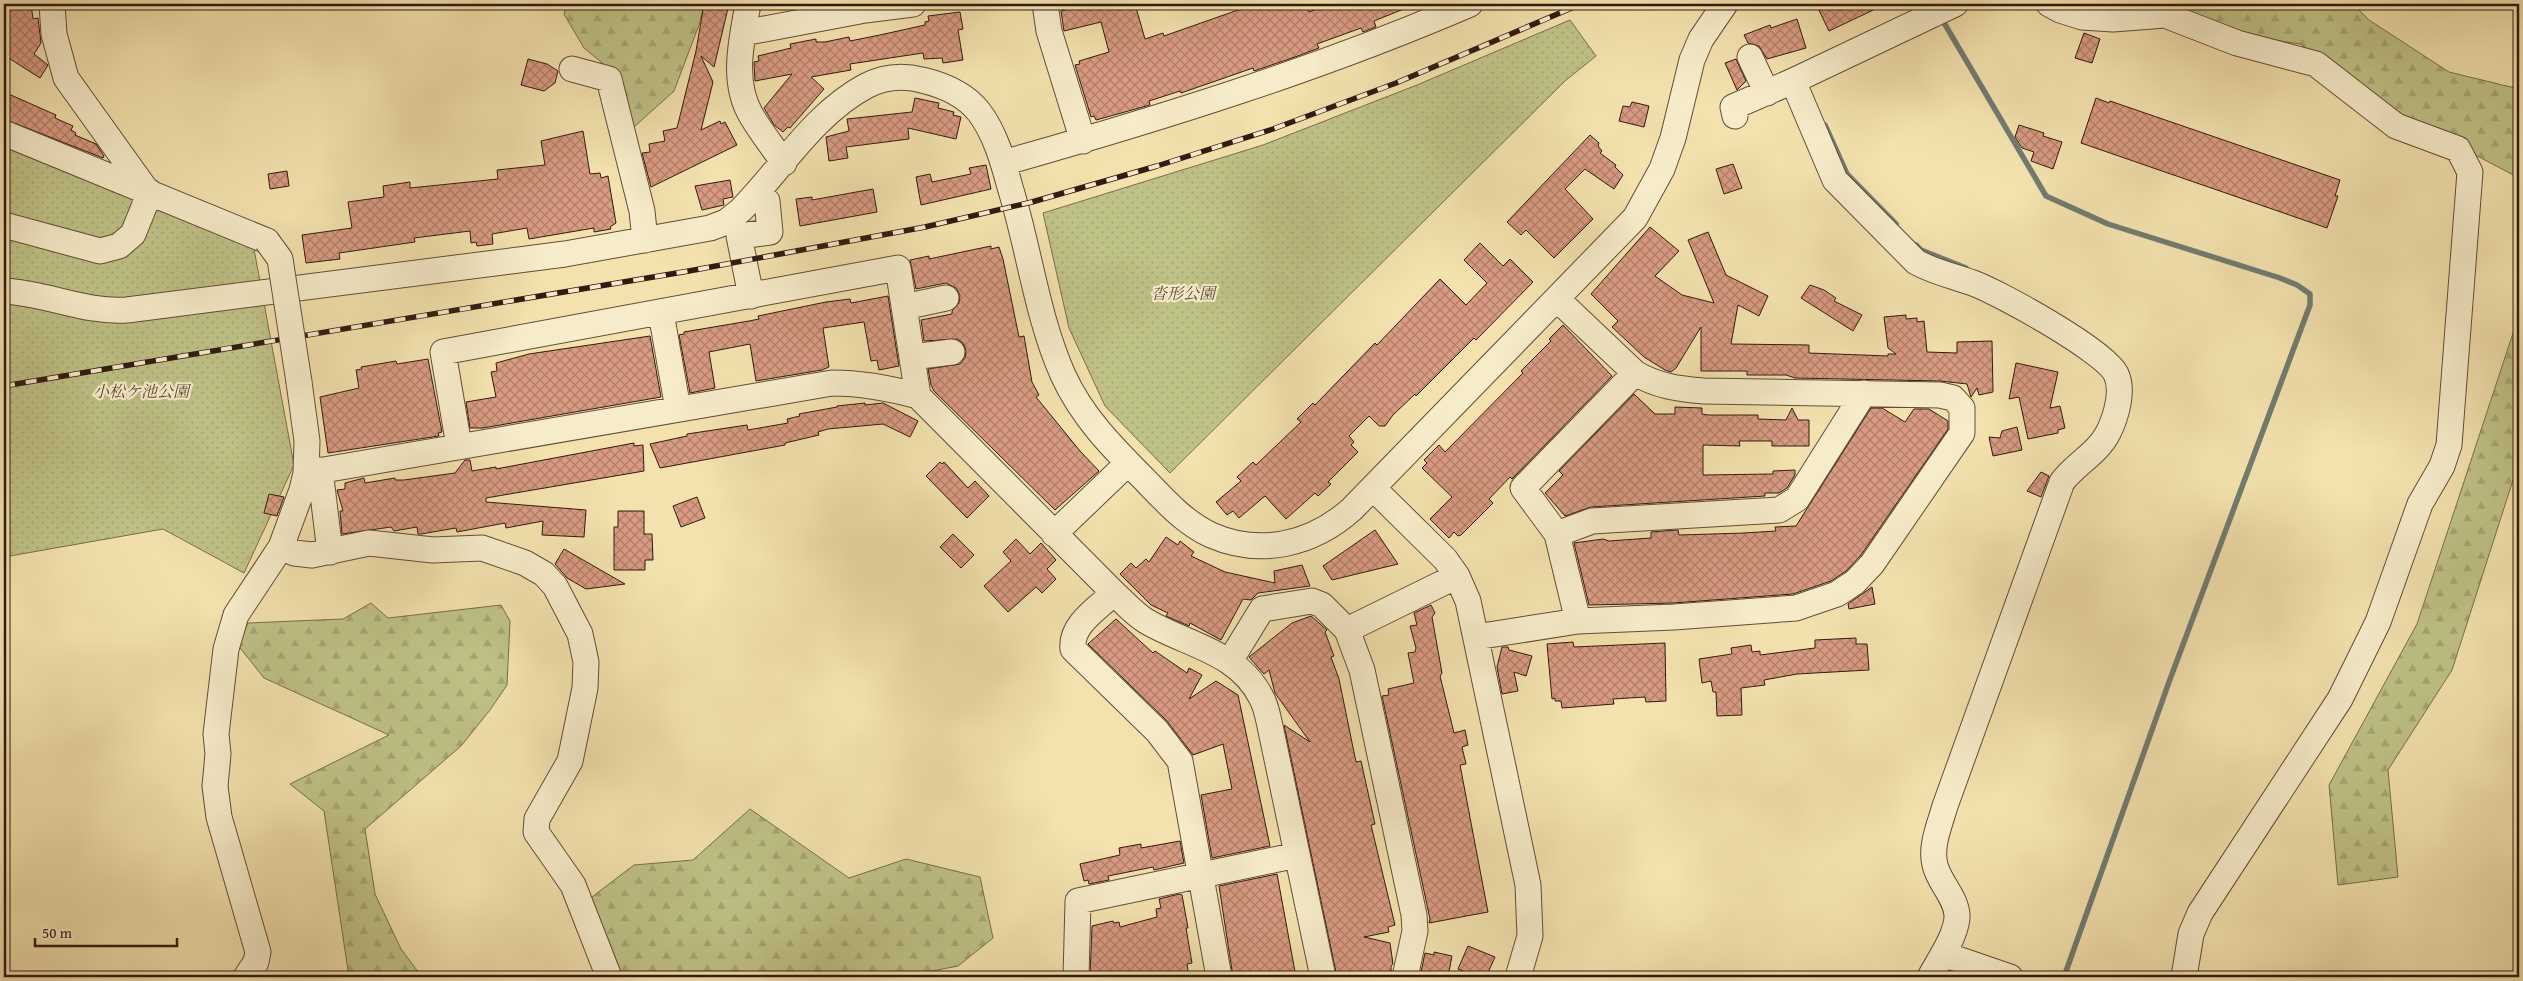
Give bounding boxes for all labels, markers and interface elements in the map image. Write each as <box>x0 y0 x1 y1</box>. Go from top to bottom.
park label: 沓形公園 <box>1151 281 1218 305</box>
park label: 小松ケ池公園 <box>93 379 192 403</box>
scale bar <box>35 916 178 948</box>
text: 50 m <box>42 922 73 943</box>

